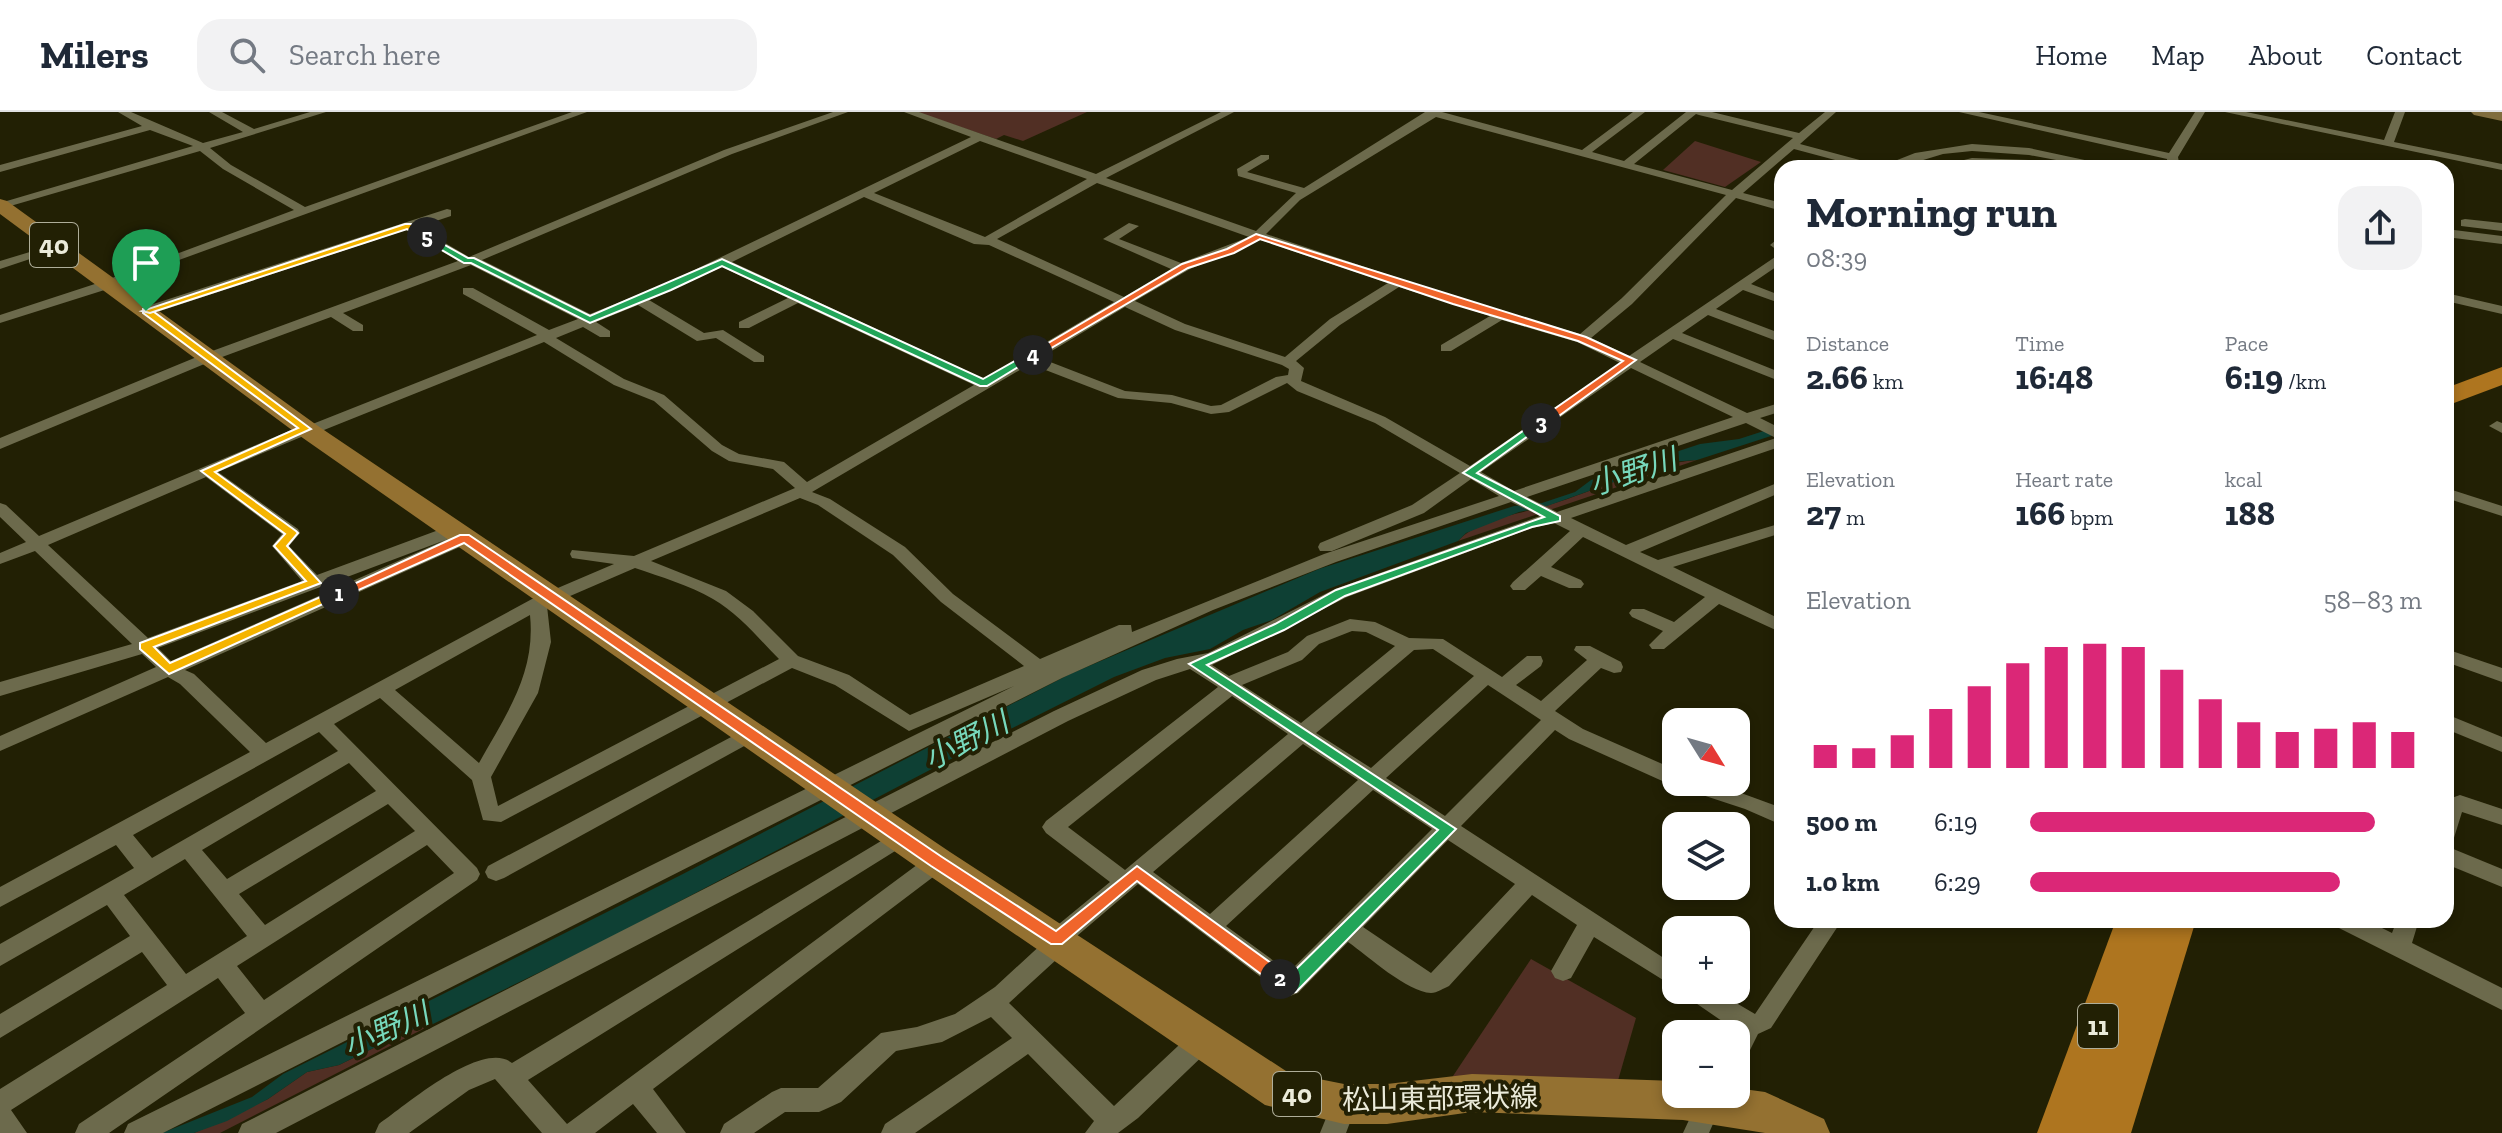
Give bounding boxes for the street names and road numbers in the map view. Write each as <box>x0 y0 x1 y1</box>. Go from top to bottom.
road number: 40 <box>30 223 78 267</box>
road number: 11 <box>2078 1004 2118 1048</box>
road number: 40 <box>1273 1072 1321 1116</box>
street label: 松山東部環状線 <box>1342 1080 1538 1117</box>

